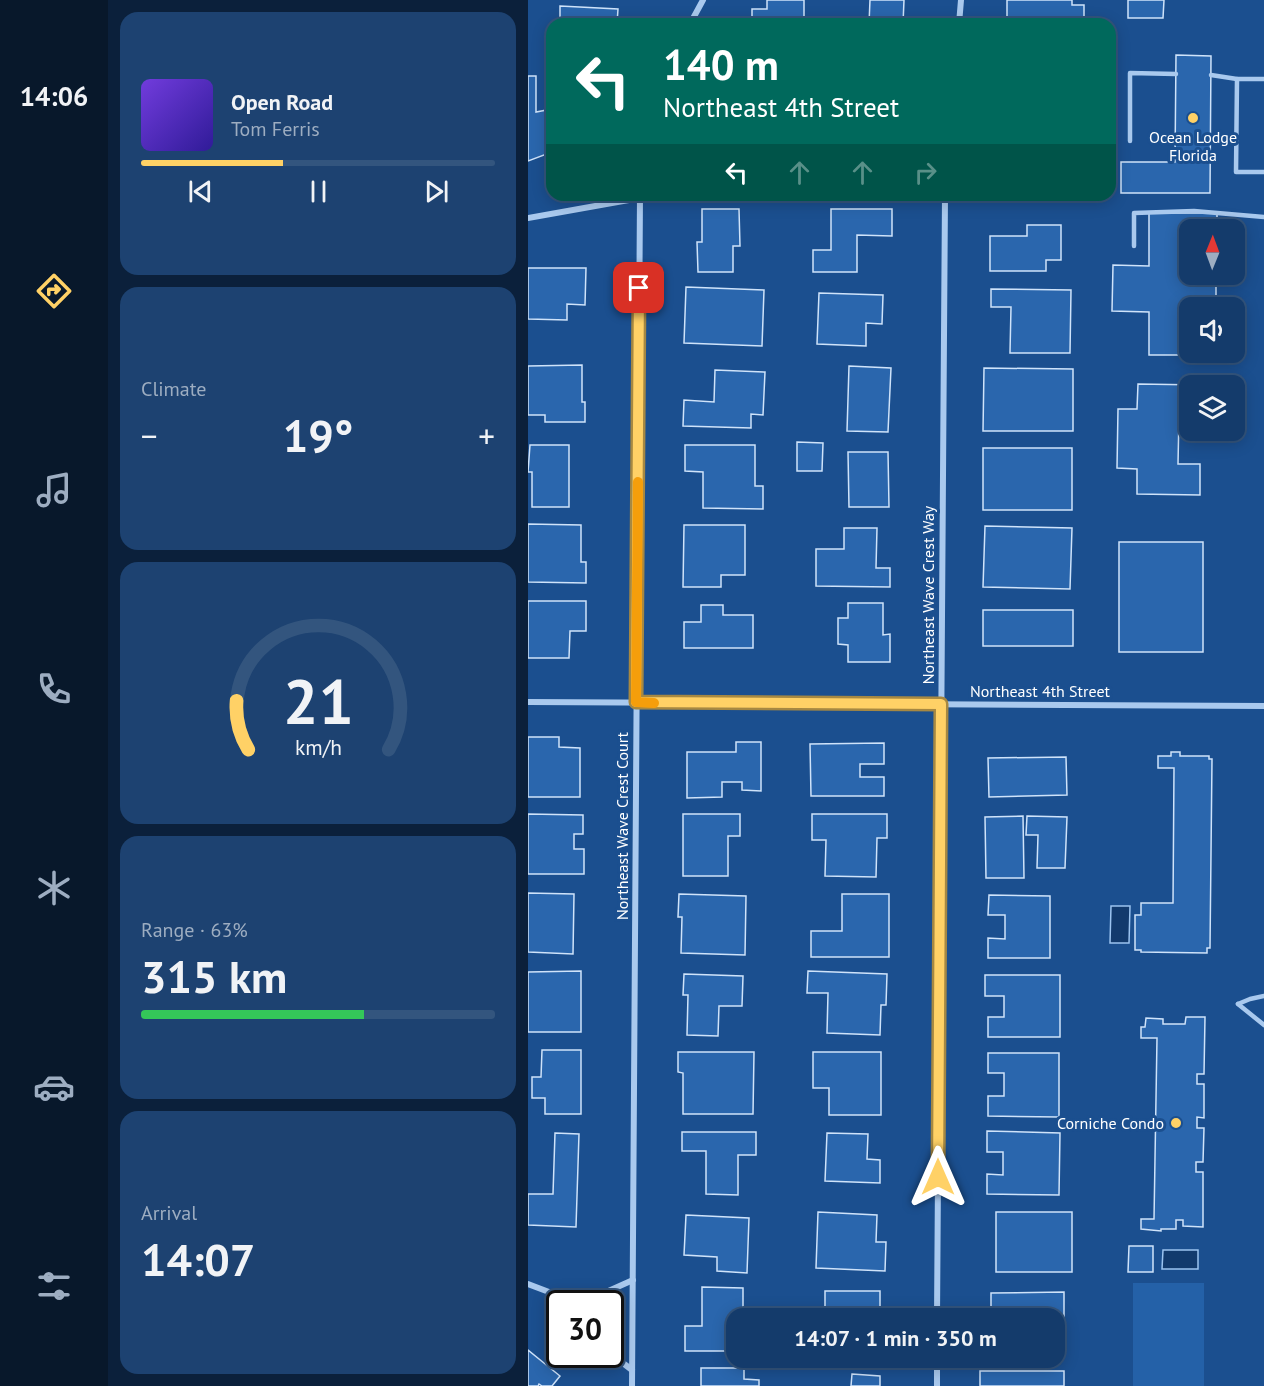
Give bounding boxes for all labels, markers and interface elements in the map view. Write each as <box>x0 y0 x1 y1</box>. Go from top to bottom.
text: 140 m <box>663 37 779 92</box>
icon: left <box>564 42 642 120</box>
text: 14:06 <box>20 79 88 113</box>
text: Open Road <box>231 88 333 116</box>
text: Northeast 4th Street <box>663 90 899 124</box>
marker: Ocean Lodge Florida <box>1186 111 1200 125</box>
text: Tom Ferris <box>231 116 320 142</box>
place label: Ocean Lodge Florida <box>1149 127 1237 165</box>
icon: left <box>720 156 753 189</box>
icon: ahead <box>783 156 816 189</box>
icon: ahead <box>846 156 879 189</box>
icon: right <box>909 156 942 189</box>
icon: previous <box>184 175 217 208</box>
icon: pause <box>302 175 335 208</box>
icon: next <box>420 175 453 208</box>
north arrow <box>1179 219 1245 285</box>
map controls <box>1179 219 1245 441</box>
pin <box>613 262 664 313</box>
icon: directions <box>33 270 75 312</box>
icon: arrive <box>622 271 655 304</box>
button: sound <box>1179 297 1245 363</box>
button: layers <box>1179 375 1245 441</box>
text: Climate <box>141 376 207 402</box>
text: 19° <box>283 406 353 464</box>
text: − <box>141 414 158 457</box>
text: + <box>478 414 495 457</box>
icon: music <box>33 469 75 511</box>
street label: Northeast Wave Crest Way <box>918 505 938 684</box>
text: 21 <box>283 660 353 741</box>
icon: phone <box>33 668 75 710</box>
street label: Northeast 4th Street <box>970 681 1111 701</box>
street label: Northeast Wave Crest Court <box>612 731 632 920</box>
text: km/h <box>294 733 341 761</box>
icon: climate <box>33 867 75 909</box>
text: Range · 63% <box>141 917 248 943</box>
text: 315 km <box>141 947 287 1005</box>
icon: car <box>33 1066 75 1108</box>
place label: Corniche Condo <box>1057 1113 1164 1133</box>
marker: Corniche Condo <box>1169 1116 1183 1130</box>
position arrow <box>906 1145 970 1209</box>
text: Arrival <box>141 1200 197 1226</box>
text: 14:07 <box>141 1230 255 1288</box>
icon: filters <box>33 1265 75 1307</box>
speed limit sign: 30 <box>546 1290 624 1368</box>
text: 14:07 · 1 min · 350 m <box>794 1324 997 1352</box>

